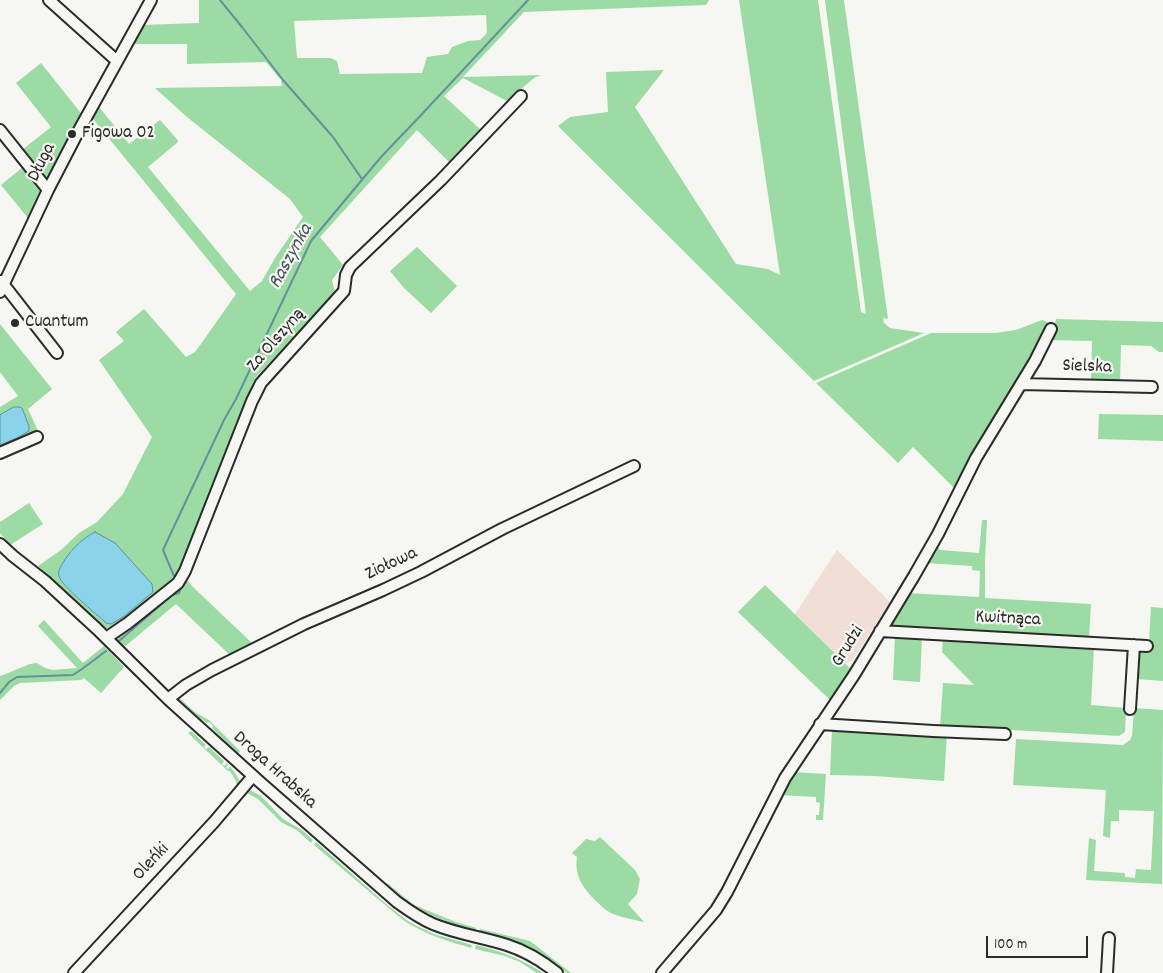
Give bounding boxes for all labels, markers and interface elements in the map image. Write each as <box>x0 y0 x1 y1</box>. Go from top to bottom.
place label: Figowa 02 <box>82 123 155 145</box>
marker: Figowa 02 <box>66 128 78 140</box>
street label: Długa <box>24 140 62 186</box>
water label: Raszynka <box>265 221 319 293</box>
street label: Za Olszyną <box>243 304 311 378</box>
place label: Cuantum <box>25 312 89 334</box>
marker: Cuantum <box>9 317 21 329</box>
street label: Sielska <box>1062 356 1112 380</box>
street label: Ziołowa <box>362 543 422 587</box>
street label: Kwitnąca <box>975 607 1041 633</box>
street label: Grudzi <box>828 622 870 672</box>
street label: Droga Hrabska <box>227 727 321 815</box>
street label: Oleńki <box>129 839 175 887</box>
scale bar <box>988 926 1090 958</box>
text: 100 m <box>994 934 1027 956</box>

